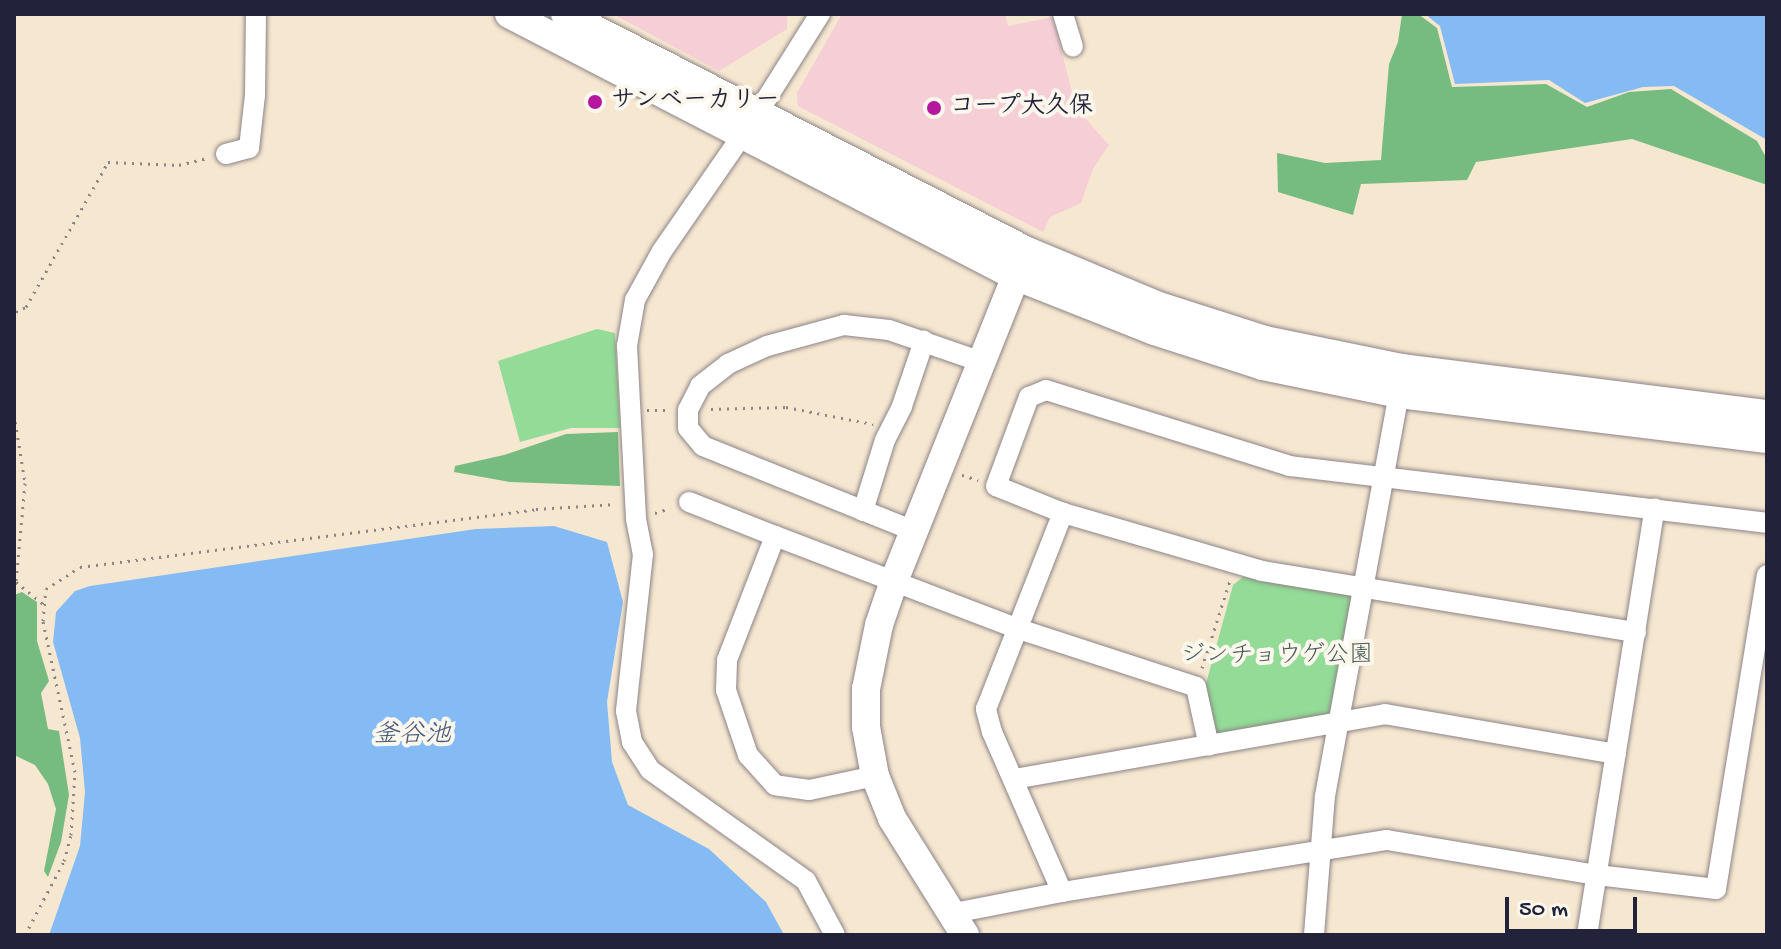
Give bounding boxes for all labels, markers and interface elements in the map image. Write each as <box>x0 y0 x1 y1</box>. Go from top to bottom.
place label: サンベーカリー <box>611 88 779 116</box>
marker: サンベーカリー <box>586 93 604 111</box>
place label: コープ大久保 <box>950 94 1094 122</box>
marker: コープ大久保 <box>925 99 943 117</box>
park label: ジンチョウゲ公園 <box>1181 643 1373 671</box>
water label: 釜谷池 <box>373 721 451 753</box>
scale bar <box>1509 881 1641 931</box>
text: 50 m <box>1519 896 1568 925</box>

